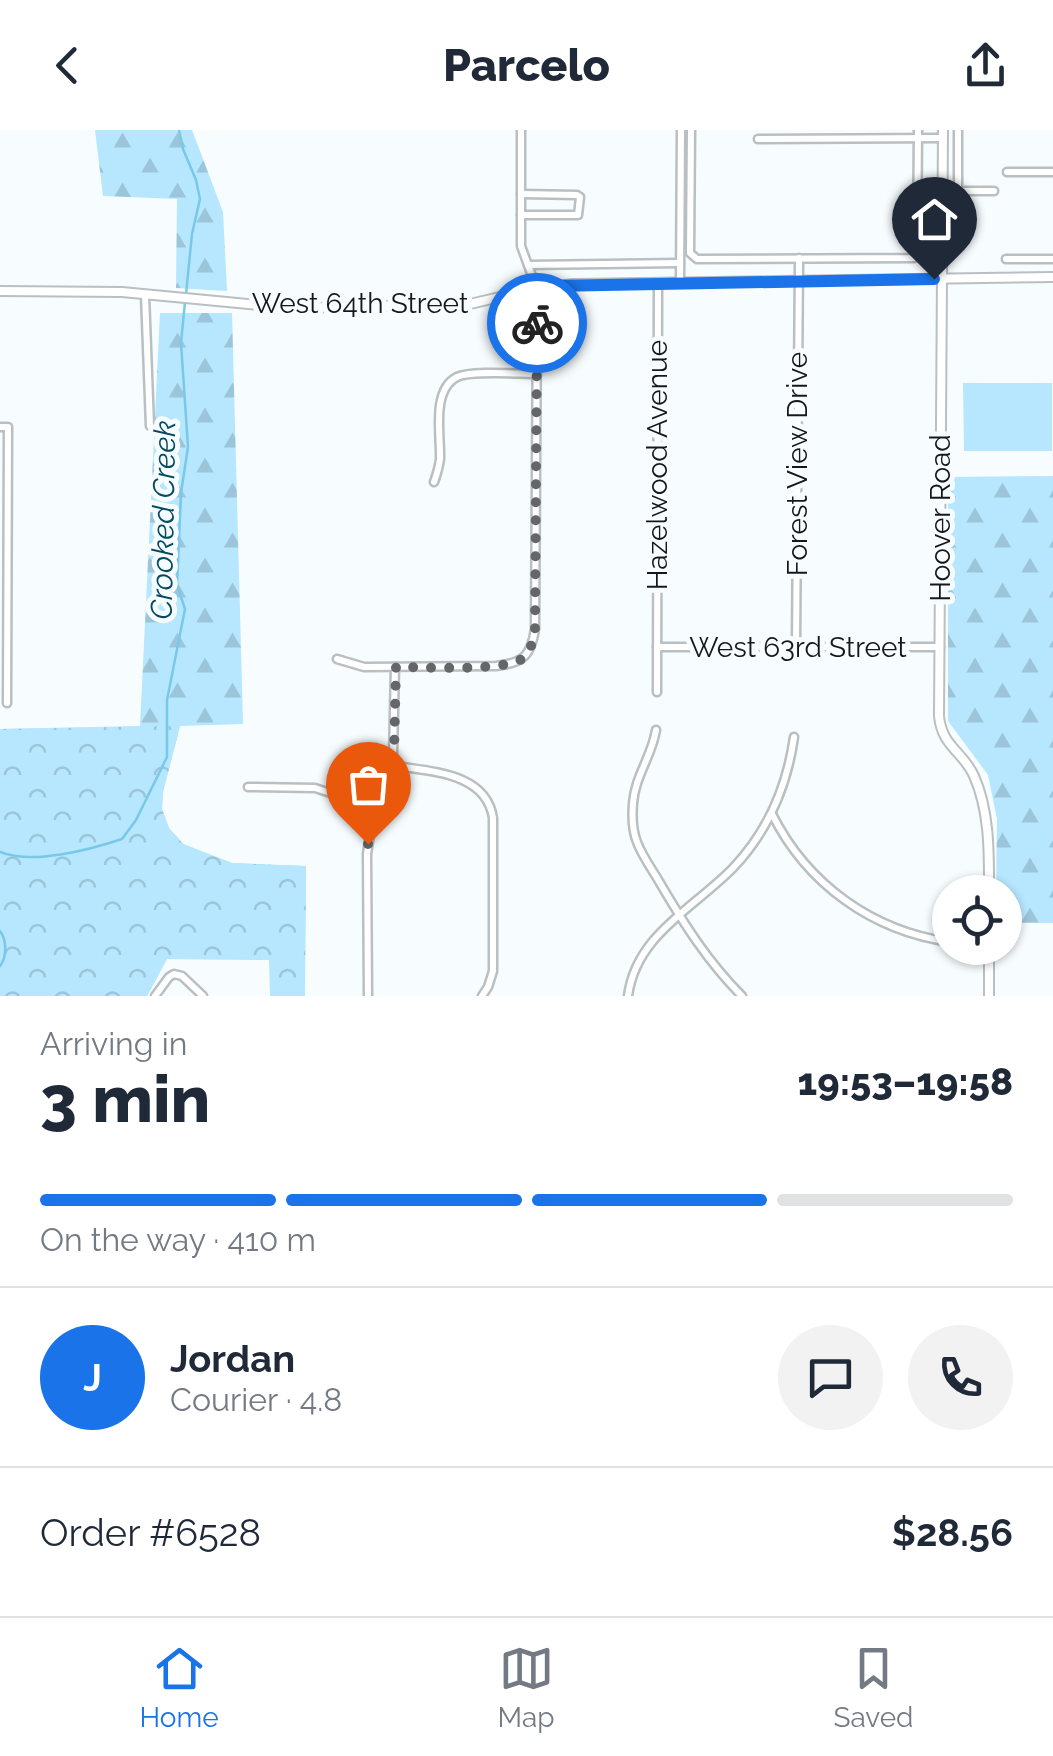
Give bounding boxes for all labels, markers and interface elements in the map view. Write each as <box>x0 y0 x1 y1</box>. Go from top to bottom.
icon: back <box>40 38 95 93</box>
icon: share <box>958 38 1013 93</box>
text: Parcelo <box>443 39 610 92</box>
pin <box>892 177 977 280</box>
icon: home <box>907 192 962 247</box>
courier <box>487 273 587 373</box>
street label: West 64th Street <box>252 287 469 320</box>
icon: bike <box>510 296 565 351</box>
street label: Hazelwood Avenue <box>641 340 674 590</box>
street label: Forest View Drive <box>781 352 814 576</box>
water label: Crooked Creek <box>144 420 182 620</box>
street label: Hoover Road <box>924 434 957 602</box>
street label: West 63rd Street <box>689 631 907 664</box>
pin <box>326 742 411 845</box>
icon: bag <box>341 757 396 812</box>
map controls <box>932 875 1022 965</box>
button: locate <box>932 875 1022 965</box>
text: Arriving in <box>40 1025 187 1062</box>
text: 19:53–19:58 <box>798 1059 1013 1104</box>
text: 3 min <box>40 1061 210 1137</box>
text: On the way · 410 m <box>40 1221 316 1258</box>
button: chat <box>778 1325 883 1430</box>
button: phone <box>908 1325 1013 1430</box>
text: Jordan <box>170 1336 295 1381</box>
text: J <box>83 1355 102 1400</box>
text: Courier · 4.8 <box>170 1381 342 1418</box>
text: Order #6528 <box>40 1510 261 1555</box>
text: $28.56 <box>892 1510 1013 1555</box>
tab: Home <box>139 1641 219 1734</box>
tab: Map <box>498 1641 555 1734</box>
tab: Saved <box>833 1641 914 1734</box>

